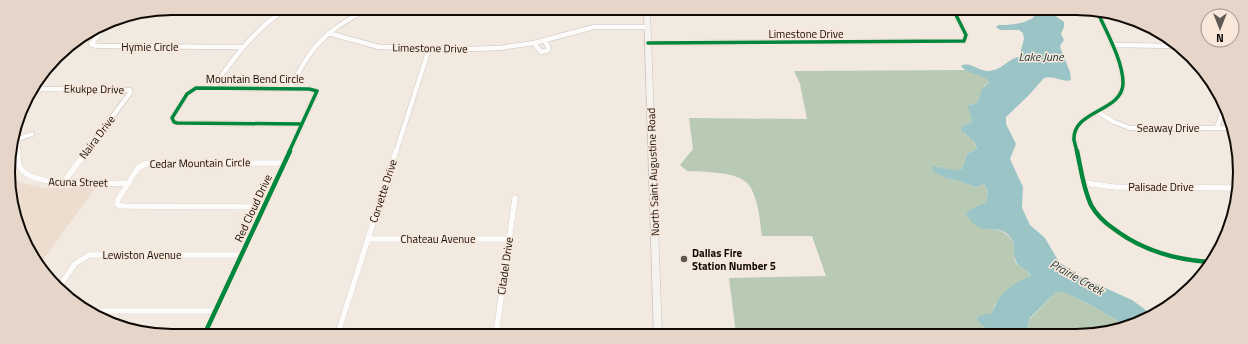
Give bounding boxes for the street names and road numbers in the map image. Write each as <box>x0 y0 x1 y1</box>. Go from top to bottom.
street label: Limestone Drive <box>768 26 844 42</box>
street label: Hymie Circle <box>121 39 179 55</box>
street label: Limestone Drive <box>392 39 468 57</box>
street label: Mountain Bend Circle <box>206 71 305 87</box>
street label: Ekukpe Drive <box>64 80 125 98</box>
street label: North Saint Augustine Road <box>643 107 663 236</box>
street label: Naira Drive <box>75 111 119 162</box>
street label: Seaway Drive <box>1137 120 1200 136</box>
street label: Cedar Mountain Circle <box>149 154 251 172</box>
street label: Corvette Drive <box>365 157 401 225</box>
street label: Red Cloud Drive <box>230 171 276 244</box>
street label: Acuna Street <box>48 173 108 191</box>
street label: Palisade Drive <box>1128 179 1194 195</box>
street label: Chateau Avenue <box>401 231 476 247</box>
street label: Citadel Drive <box>493 236 517 296</box>
street label: Lewiston Avenue <box>102 247 182 263</box>

